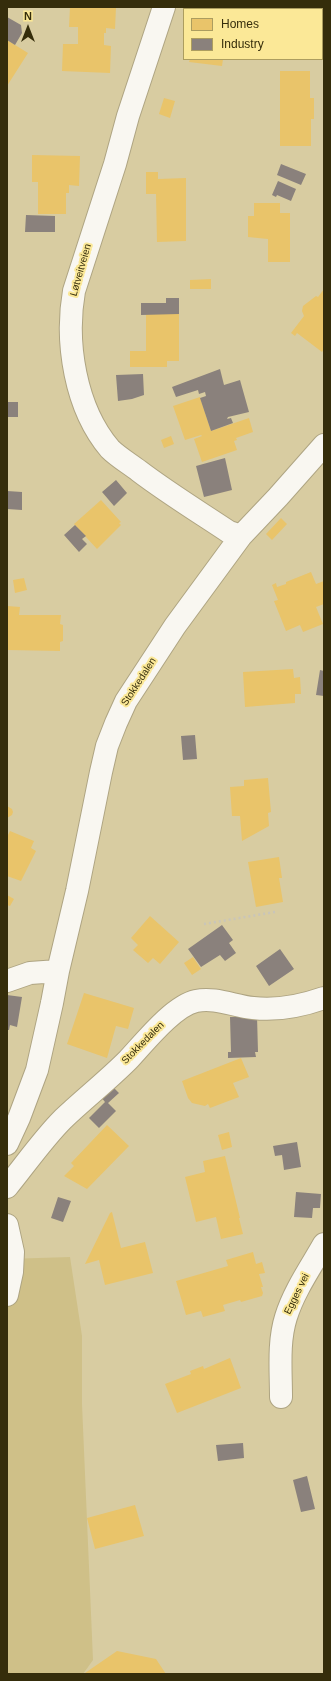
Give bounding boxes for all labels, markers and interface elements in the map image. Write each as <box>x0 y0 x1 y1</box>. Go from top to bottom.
north arrow <box>8 8 48 48</box>
legend <box>183 8 323 60</box>
text: N <box>24 10 32 22</box>
text: Homes <box>221 17 259 31</box>
text: Industry <box>221 37 264 51</box>
street label: Løtveitveien <box>68 242 94 298</box>
street label: Stokkedalen <box>119 656 159 708</box>
street label: Stokkedalen <box>119 1019 167 1067</box>
street label: Egges vei <box>282 1272 312 1316</box>

